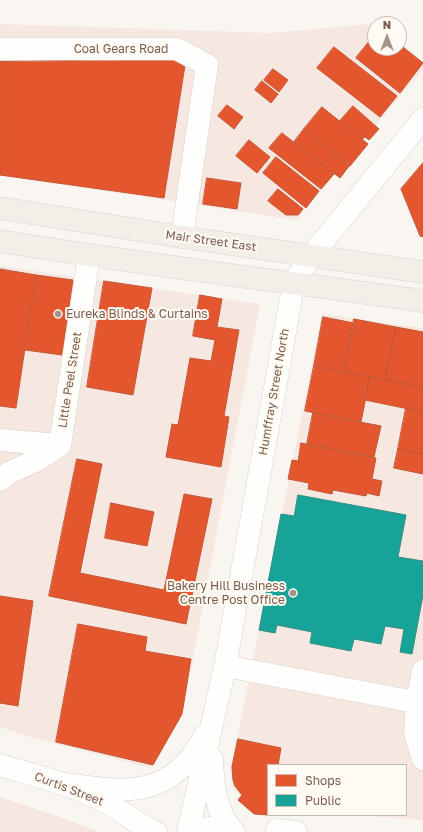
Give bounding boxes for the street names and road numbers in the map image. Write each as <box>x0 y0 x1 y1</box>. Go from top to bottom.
street label: Coal Gears Road <box>74 42 168 56</box>
street label: Mair Street East <box>165 227 257 255</box>
street label: Humffray Street North <box>256 327 292 457</box>
street label: Little Peel Street <box>55 331 85 429</box>
street label: Curtis Street <box>32 769 106 809</box>

